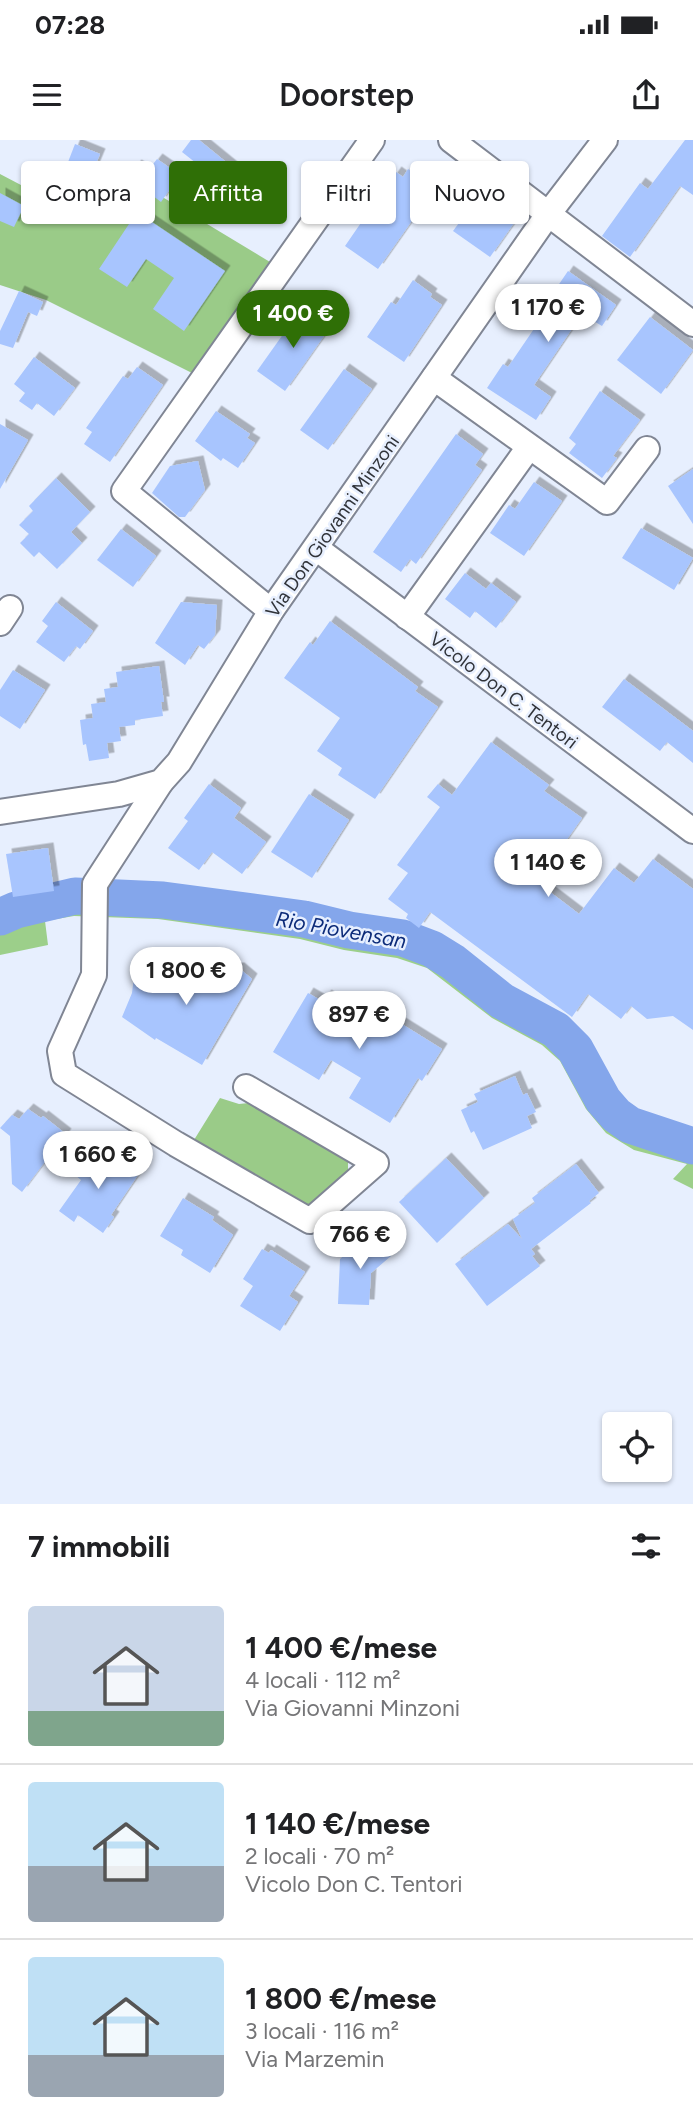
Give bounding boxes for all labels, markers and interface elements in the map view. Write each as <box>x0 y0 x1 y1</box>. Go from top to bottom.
text: 07:28 <box>35 9 105 41</box>
icon: menu <box>28 76 66 114</box>
text: Doorstep <box>279 76 414 114</box>
icon: share <box>627 76 665 114</box>
chip: Compra <box>21 161 155 224</box>
chip: Affitta <box>169 161 287 224</box>
chip: Filtri <box>301 161 396 224</box>
chip: Nuovo <box>410 161 529 224</box>
pin: 1 170 € <box>483 284 613 344</box>
pin: 1 400 € <box>228 290 358 350</box>
text: 1 170 € <box>511 293 585 321</box>
text: 1 400 € <box>252 299 334 327</box>
street label: Via Don Giovanni Minzoni <box>261 431 404 622</box>
street label: Vicolo Don C. Tentori <box>425 627 582 754</box>
pin: 1 140 € <box>483 840 613 899</box>
text: 1 140 € <box>510 848 586 876</box>
water label: Rio Piovensan <box>274 906 409 953</box>
pin: 1 800 € <box>121 948 251 1007</box>
text: 1 800 € <box>146 956 226 984</box>
pin: 897 € <box>310 992 408 1051</box>
text: 897 € <box>328 1000 390 1028</box>
pin: 1 660 € <box>33 1132 163 1191</box>
text: 1 660 € <box>59 1140 137 1168</box>
pin: 766 € <box>311 1212 409 1271</box>
text: 766 € <box>330 1220 390 1248</box>
map controls <box>602 1412 672 1482</box>
button: locate <box>602 1412 672 1482</box>
icon: filters <box>627 1527 665 1565</box>
text: 7 immobili <box>28 1528 170 1565</box>
text: 1 400 €/mese <box>245 1629 437 1666</box>
icon: home <box>84 1634 168 1718</box>
text: 4 locali · 112 m² <box>245 1666 401 1694</box>
text: Via Giovanni Minzoni <box>245 1694 460 1722</box>
text: 1 140 €/mese <box>245 1805 430 1842</box>
icon: home <box>84 1810 168 1894</box>
text: 2 locali · 70 m² <box>245 1842 394 1870</box>
text: Vicolo Don C. Tentori <box>245 1870 463 1898</box>
text: 1 800 €/mese <box>245 1980 436 2017</box>
icon: home <box>84 1985 168 2069</box>
text: 3 locali · 116 m² <box>245 2017 399 2045</box>
text: Via Marzemin <box>245 2045 384 2073</box>

